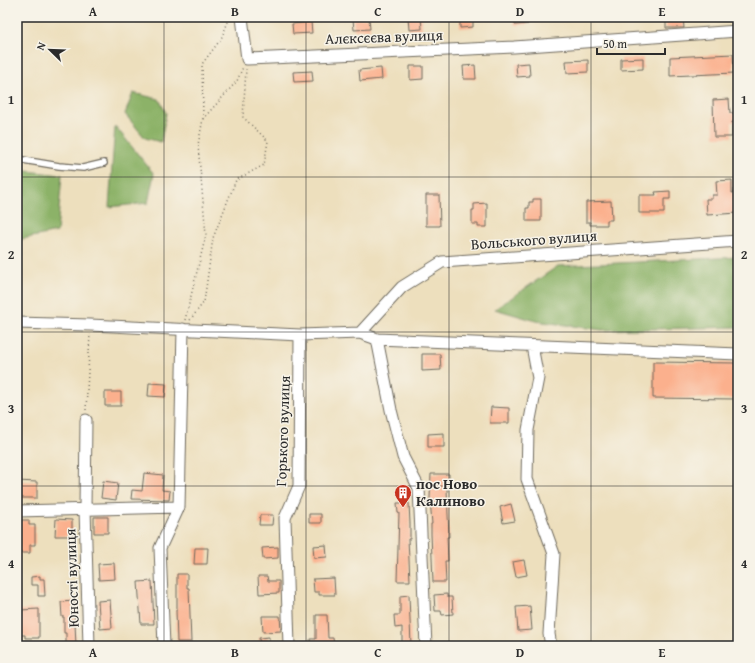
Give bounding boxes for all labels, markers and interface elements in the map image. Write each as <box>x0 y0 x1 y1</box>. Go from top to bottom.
text: A <box>89 2 98 21</box>
text: B <box>231 2 239 21</box>
text: C <box>374 2 382 21</box>
text: D <box>516 2 524 21</box>
text: E <box>659 2 666 21</box>
street label: Алєксєєва вулиця <box>325 24 444 49</box>
north arrow <box>30 30 70 70</box>
scale bar <box>597 30 665 56</box>
text: 50 m <box>603 35 627 52</box>
text: N <box>32 39 50 53</box>
text: 1 <box>8 90 14 109</box>
text: 1 <box>741 90 747 109</box>
street label: Вольського вулиця <box>470 225 598 254</box>
text: 2 <box>8 245 15 264</box>
text: 2 <box>741 245 748 264</box>
street label: Горького вулиця <box>270 375 295 487</box>
text: 3 <box>8 399 14 418</box>
text: 3 <box>741 399 747 418</box>
place label: пос Ново Калиново <box>416 473 485 511</box>
building icon: пос Ново Калиново <box>393 483 413 508</box>
street label: Юності вулиця <box>59 528 84 628</box>
text: 4 <box>8 554 15 573</box>
text: 4 <box>741 554 748 573</box>
text: A <box>89 643 98 662</box>
text: B <box>231 643 239 662</box>
text: C <box>374 643 382 662</box>
text: D <box>516 643 524 662</box>
text: E <box>659 643 666 662</box>

